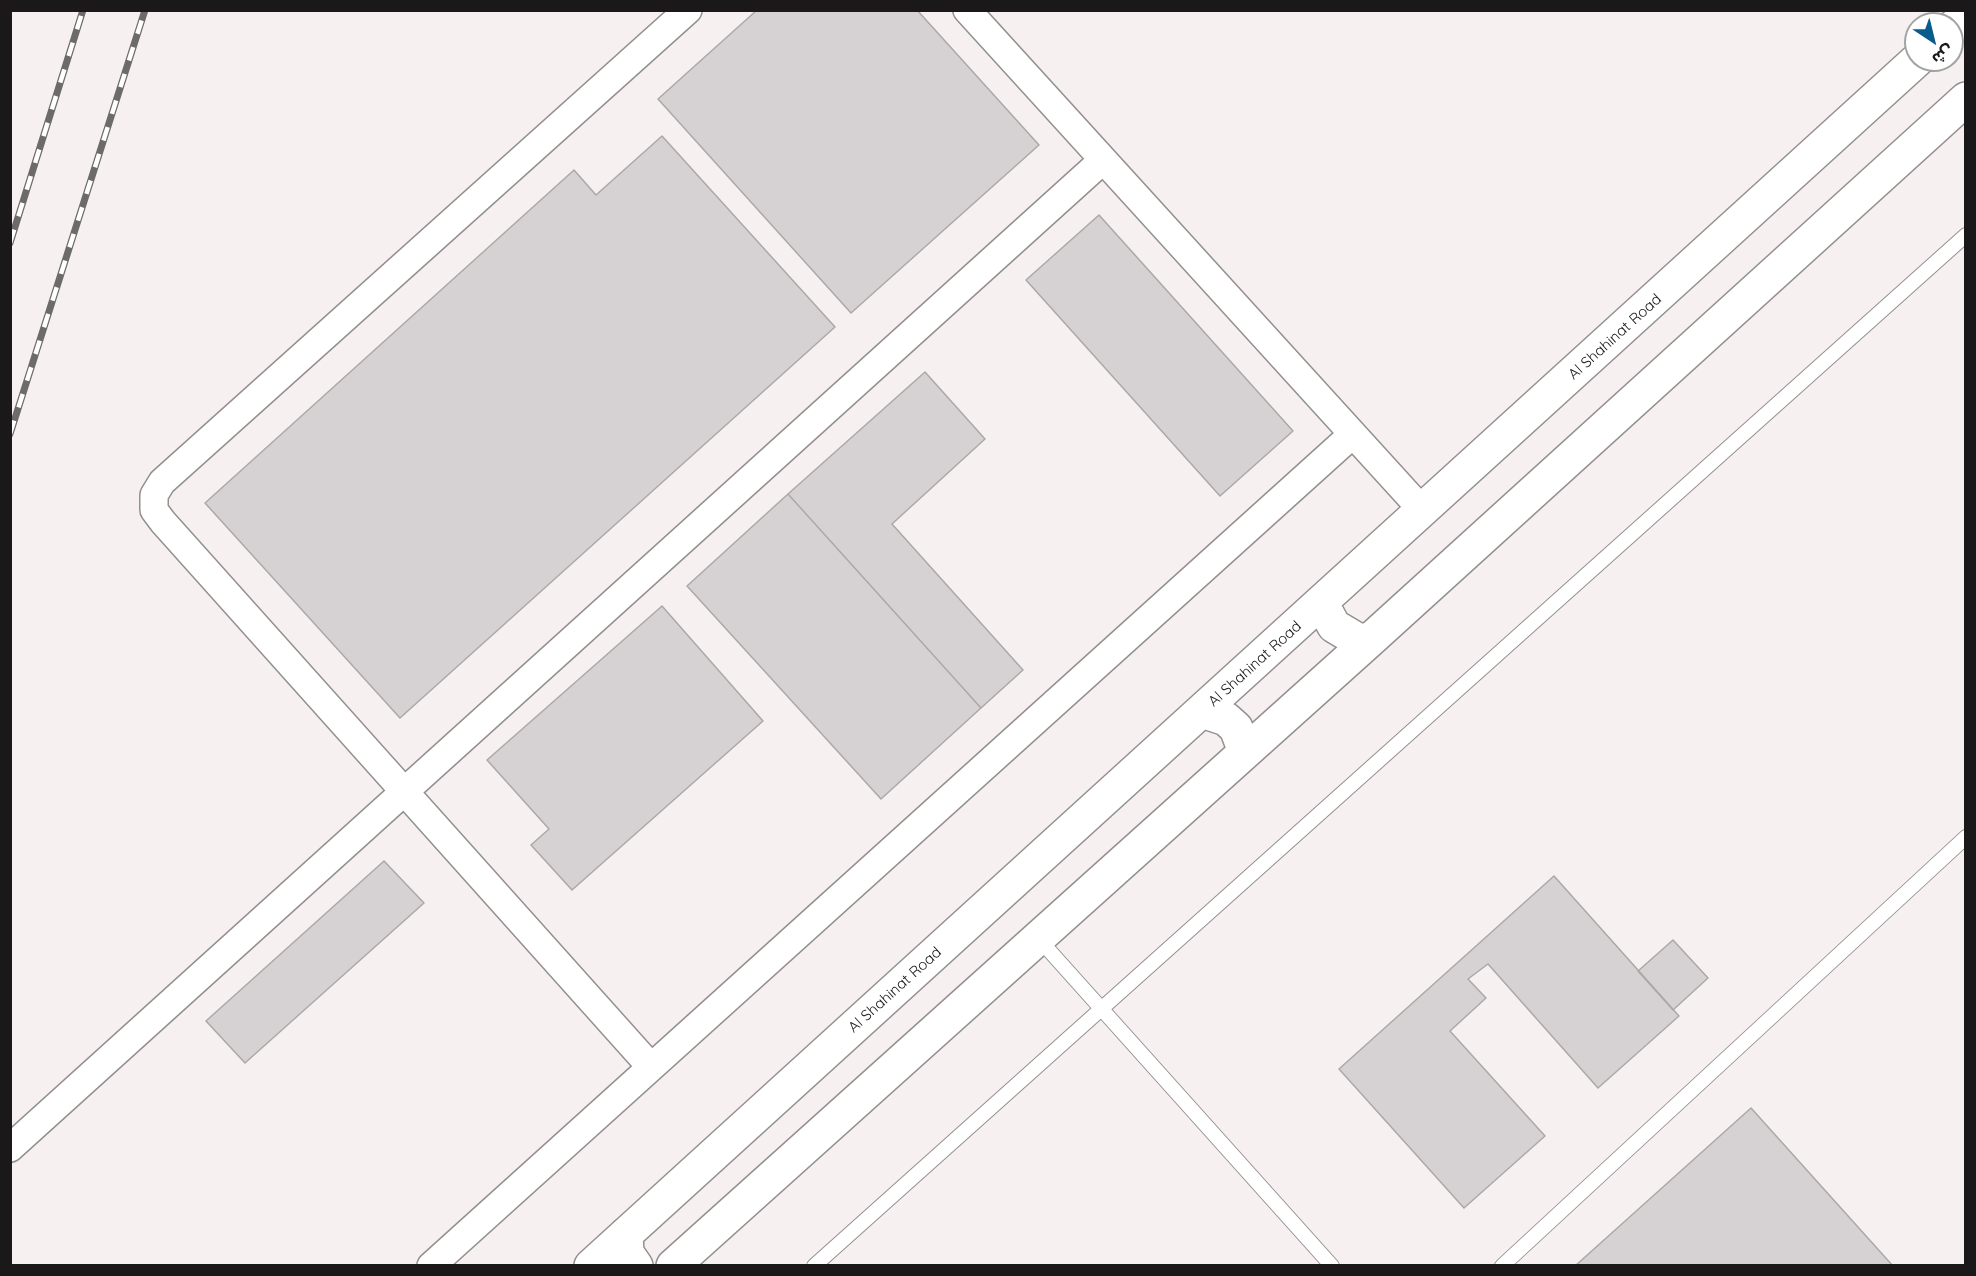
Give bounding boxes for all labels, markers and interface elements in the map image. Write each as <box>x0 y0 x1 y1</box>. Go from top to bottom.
north arrow <box>1904 12 1964 72</box>
text: ش <box>1928 41 1958 70</box>
street label: Al Shahinat Road <box>1565 290 1665 384</box>
street label: Al Shahinat Road <box>1205 617 1305 711</box>
street label: Al Shahinat Road <box>845 943 945 1037</box>

